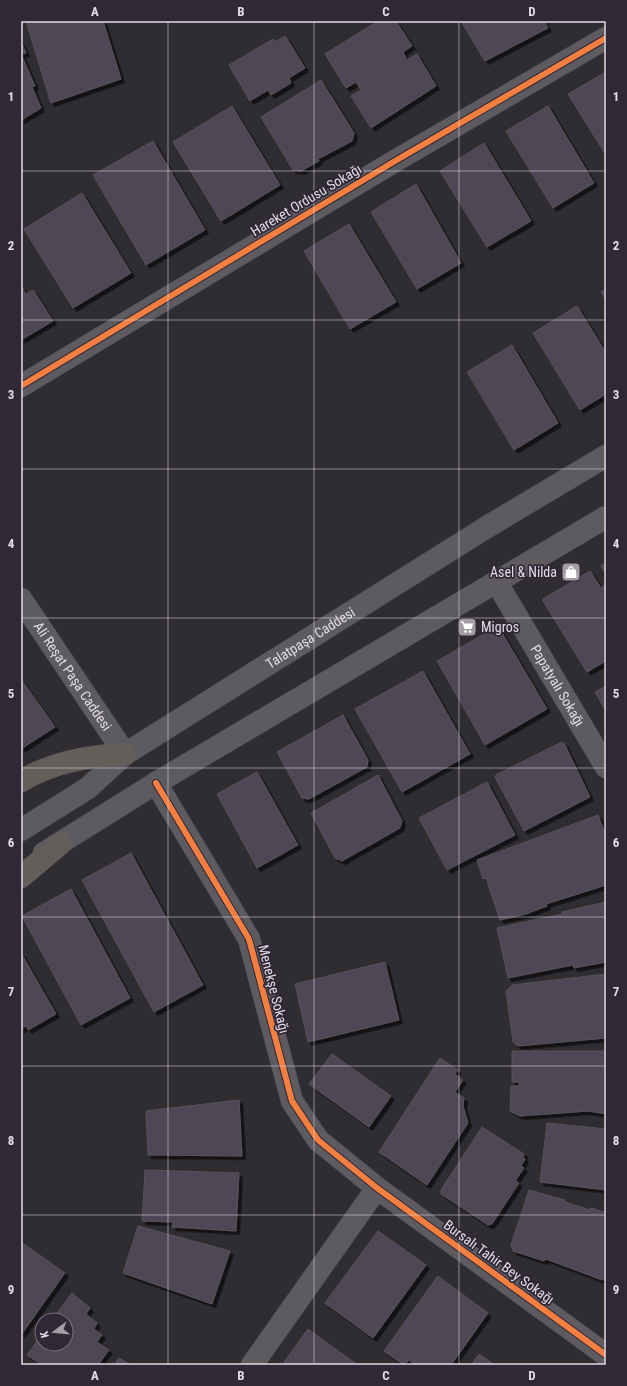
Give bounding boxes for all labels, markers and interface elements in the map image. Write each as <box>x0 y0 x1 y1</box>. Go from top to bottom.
text: A <box>91 4 99 19</box>
text: B <box>237 4 245 19</box>
text: C <box>382 4 390 19</box>
text: D <box>528 4 536 19</box>
text: 1 <box>8 89 14 104</box>
text: 1 <box>613 89 619 104</box>
street label: Hareket Ordusu Sokağı <box>248 161 364 239</box>
text: 2 <box>8 238 15 253</box>
text: 2 <box>613 238 620 253</box>
text: 3 <box>8 387 14 402</box>
text: 3 <box>613 387 619 402</box>
text: 4 <box>8 536 15 551</box>
text: 4 <box>613 536 620 551</box>
shop icon: Asel & Nilda <box>560 561 582 583</box>
place label: Asel & Nilda <box>490 564 557 580</box>
street label: Talatpaşa Caddesi <box>263 604 358 672</box>
supermarket icon: Migros <box>456 616 478 638</box>
street label: Ali Reşat Paşa Caddesi <box>31 619 115 734</box>
place label: Migros <box>481 619 519 635</box>
street label: Papatyalı Sokağı <box>527 642 588 729</box>
text: 5 <box>8 686 15 701</box>
text: 5 <box>613 686 620 701</box>
text: 6 <box>8 835 15 850</box>
text: 6 <box>613 835 620 850</box>
street label: Menekşe Sokağı <box>255 943 293 1035</box>
text: 7 <box>8 984 15 999</box>
text: 7 <box>613 984 620 999</box>
text: 8 <box>8 1133 14 1148</box>
text: 8 <box>613 1133 619 1148</box>
street label: Bursalı Tahir Bey Sokağı <box>441 1217 557 1307</box>
text: 9 <box>8 1282 14 1297</box>
text: 9 <box>613 1282 619 1297</box>
north arrow <box>34 1312 74 1352</box>
text: K <box>38 1329 52 1339</box>
text: A <box>91 1368 99 1383</box>
text: B <box>237 1368 245 1383</box>
text: C <box>382 1368 390 1383</box>
text: D <box>528 1368 536 1383</box>

